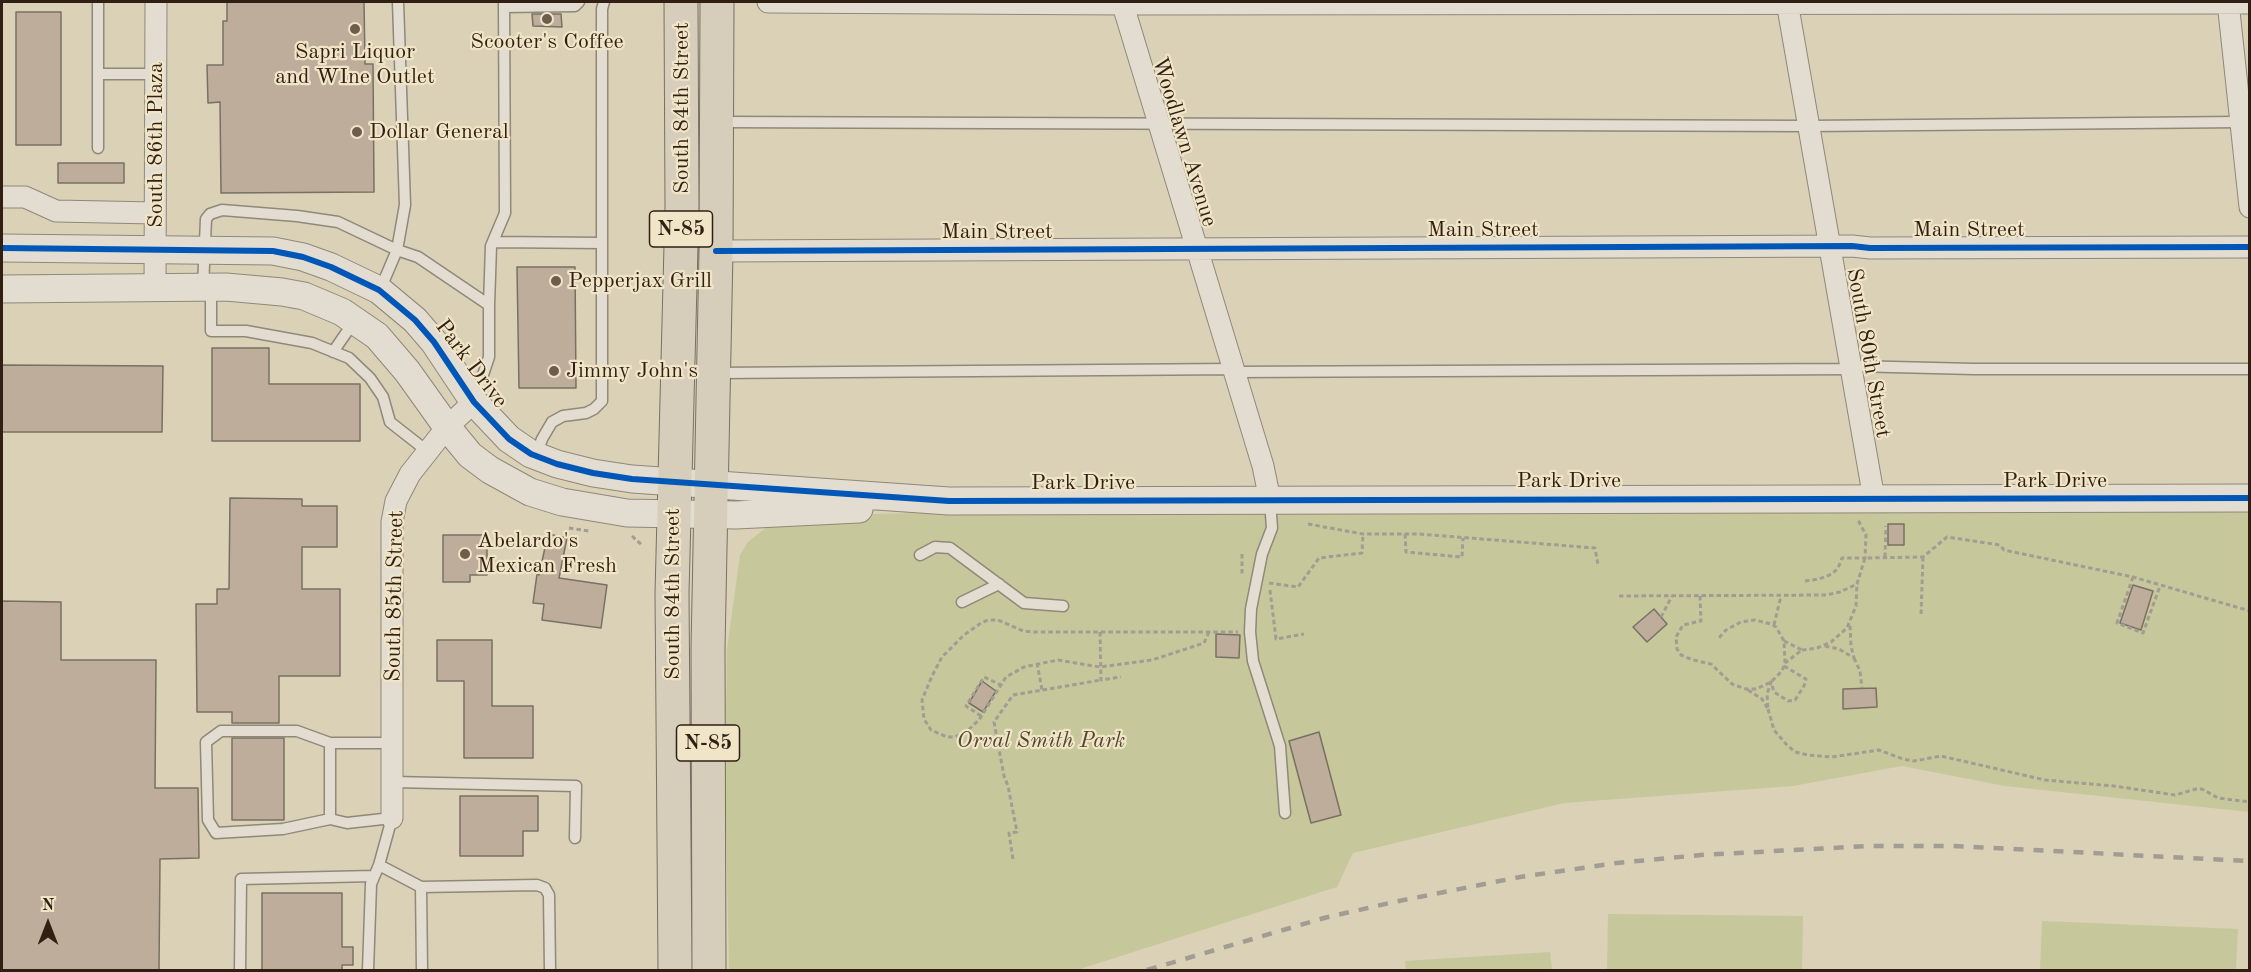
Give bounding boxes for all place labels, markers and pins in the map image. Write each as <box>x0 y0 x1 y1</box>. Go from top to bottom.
marker: Scooter's Coffee <box>540 12 554 26</box>
marker: Sapri Liquor and WIne Outlet <box>348 22 362 36</box>
place label: Scooter's Coffee <box>470 29 624 55</box>
place label: Sapri Liquor and WIne Outlet <box>275 39 435 90</box>
place label: Dollar General <box>369 119 509 145</box>
marker: Dollar General <box>350 125 364 139</box>
place label: Pepperjax Grill <box>568 268 712 294</box>
marker: Pepperjax Grill <box>549 274 563 288</box>
place label: Jimmy John's <box>566 358 698 384</box>
marker: Jimmy John's <box>547 364 561 378</box>
place label: Abelardo's Mexican Fresh <box>477 528 617 580</box>
marker: Abelardo's Mexican Fresh <box>458 547 472 561</box>

